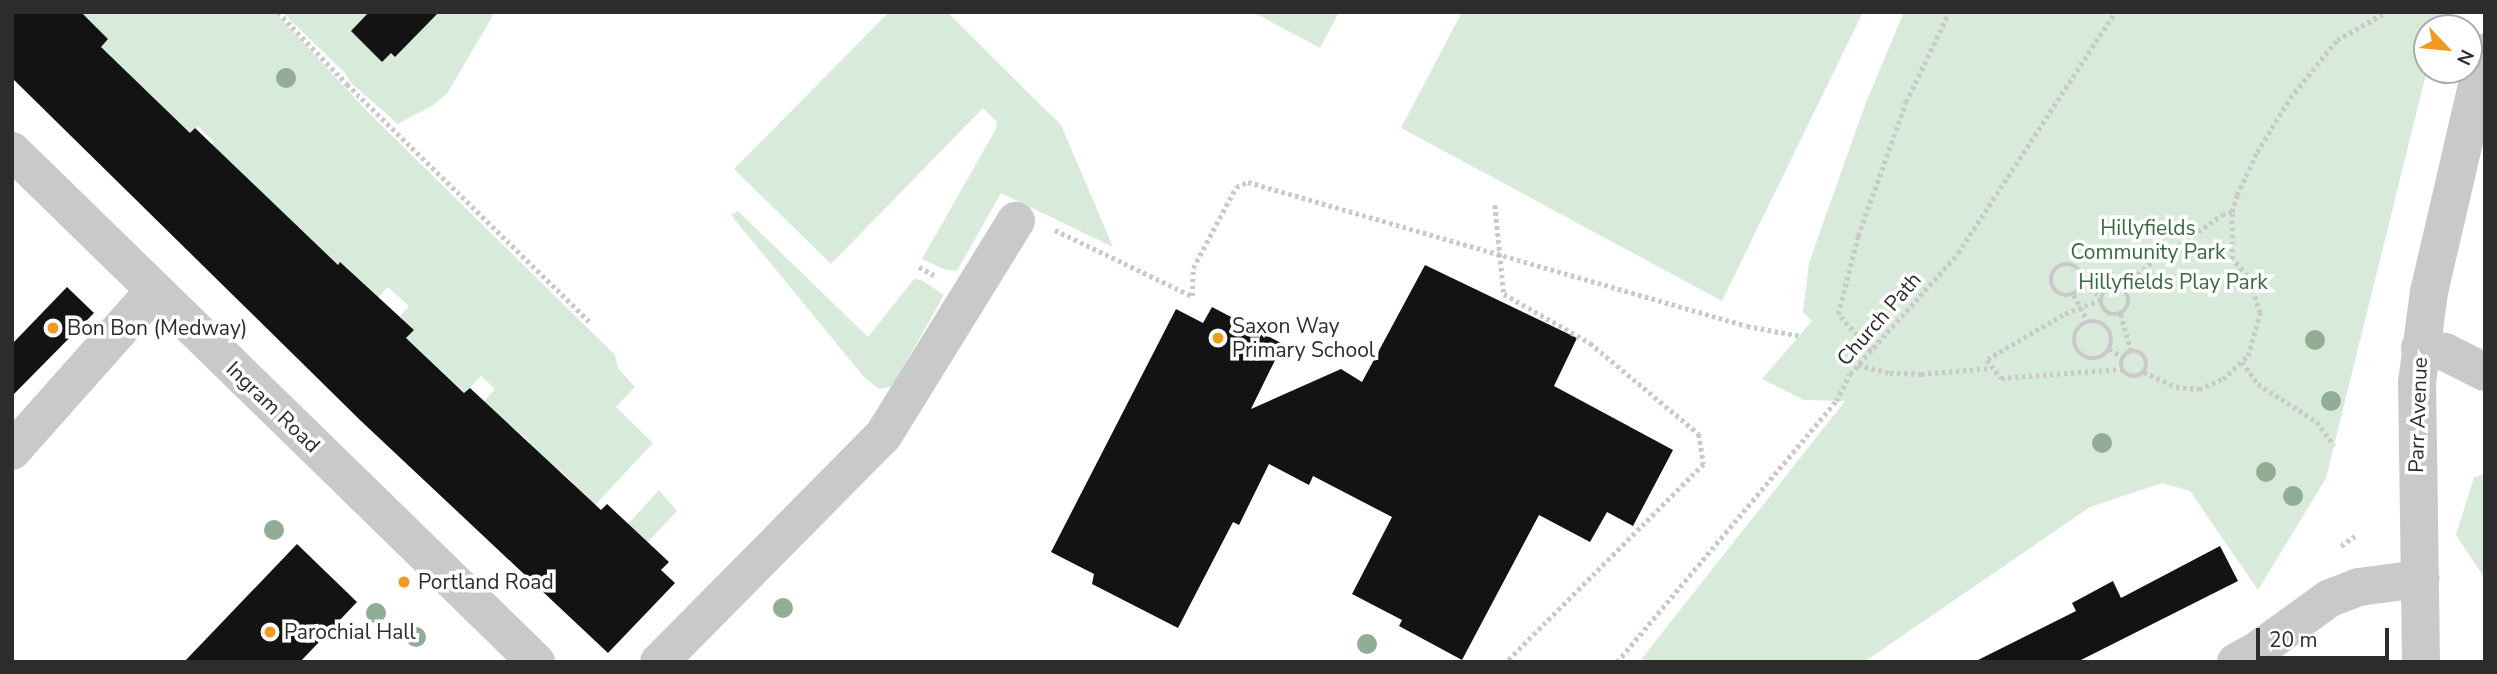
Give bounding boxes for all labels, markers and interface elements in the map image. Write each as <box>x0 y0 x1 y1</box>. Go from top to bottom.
north arrow <box>2413 14 2483 84</box>
text: N <box>2450 45 2480 69</box>
park label: Hillyfields Community Park <box>2070 215 2226 265</box>
street label: Church Path <box>1832 267 1926 371</box>
park label: Hillyfields Play Park <box>2078 269 2268 295</box>
place label: Saxon Way Primary School <box>1232 313 1375 363</box>
place label: Bon Bon (Medway) <box>67 315 247 341</box>
marker: Bon Bon (Medway) <box>45 320 61 336</box>
marker: Saxon Way Primary School <box>1210 330 1226 346</box>
street label: Ingram Road <box>221 356 325 458</box>
street label: Parr Avenue <box>2403 357 2433 473</box>
place label: Portland Road <box>418 569 554 595</box>
marker: Portland Road <box>396 574 412 590</box>
scale bar <box>2259 614 2392 658</box>
place label: Parochial Hall <box>284 619 416 645</box>
marker: Parochial Hall <box>262 624 278 640</box>
text: 20 m <box>2269 626 2318 654</box>

